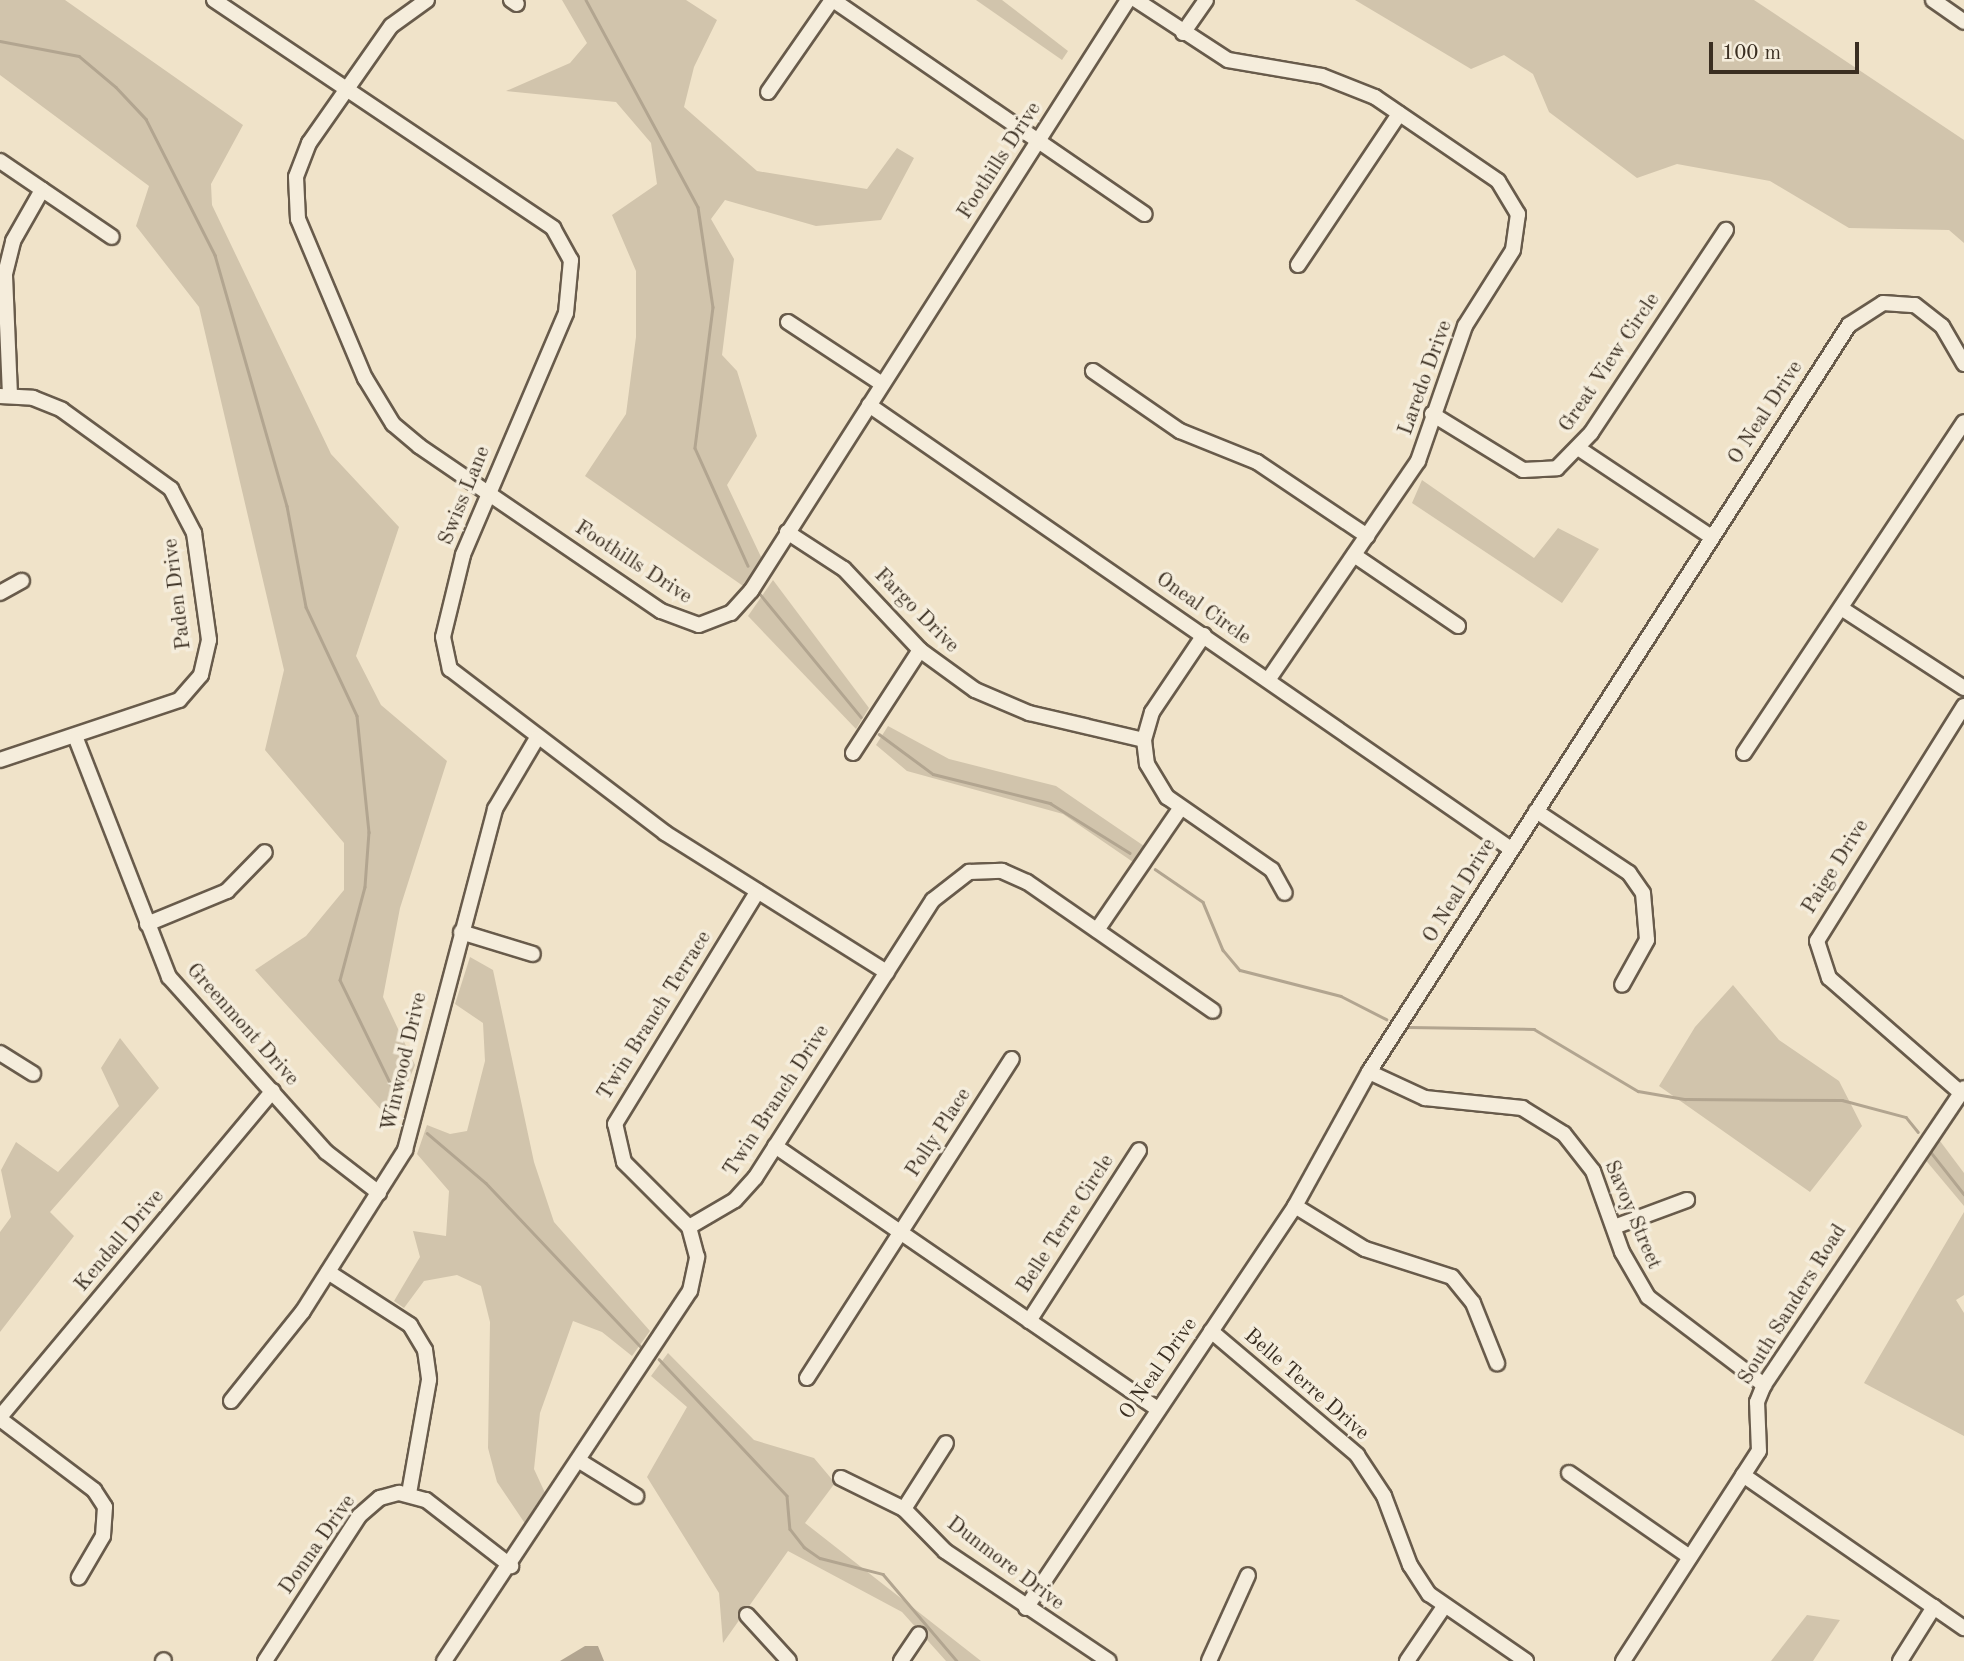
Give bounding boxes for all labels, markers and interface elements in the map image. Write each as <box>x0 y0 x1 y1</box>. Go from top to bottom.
scale bar <box>1712 28 1862 72</box>
text: 100 m <box>1722 43 1781 64</box>
street label: Foothills Drive <box>953 98 1047 224</box>
street label: Great View Circle <box>1554 289 1666 437</box>
street label: Laredo Drive <box>1394 317 1458 439</box>
street label: O Neal Drive <box>1723 356 1809 470</box>
street label: Swiss Lane <box>434 443 496 549</box>
street label: Foothills Drive <box>570 516 696 610</box>
street label: Paden Drive <box>159 537 197 651</box>
street label: Fargo Drive <box>868 563 964 659</box>
street label: Oneal Circle <box>1151 567 1255 651</box>
street label: Paige Drive <box>1797 815 1875 919</box>
street label: O Neal Drive <box>1418 834 1502 948</box>
street label: Twin Branch Terrace <box>593 927 717 1105</box>
street label: Greenmont Drive <box>180 958 304 1092</box>
street label: Winwood Drive <box>377 990 433 1134</box>
street label: Twin Branch Drive <box>719 1020 835 1182</box>
street label: Polly Place <box>901 1084 977 1182</box>
street label: Belle Terre Circle <box>1012 1150 1120 1298</box>
street label: Savoy Street <box>1598 1157 1666 1273</box>
street label: Kendall Drive <box>70 1185 170 1297</box>
street label: South Sanders Road <box>1733 1220 1853 1390</box>
street label: O Neal Drive <box>1115 1313 1203 1425</box>
street label: Belle Terre Drive <box>1238 1324 1374 1446</box>
street label: Donna Drive <box>274 1490 362 1600</box>
street label: Dunmore Drive <box>941 1512 1069 1616</box>

